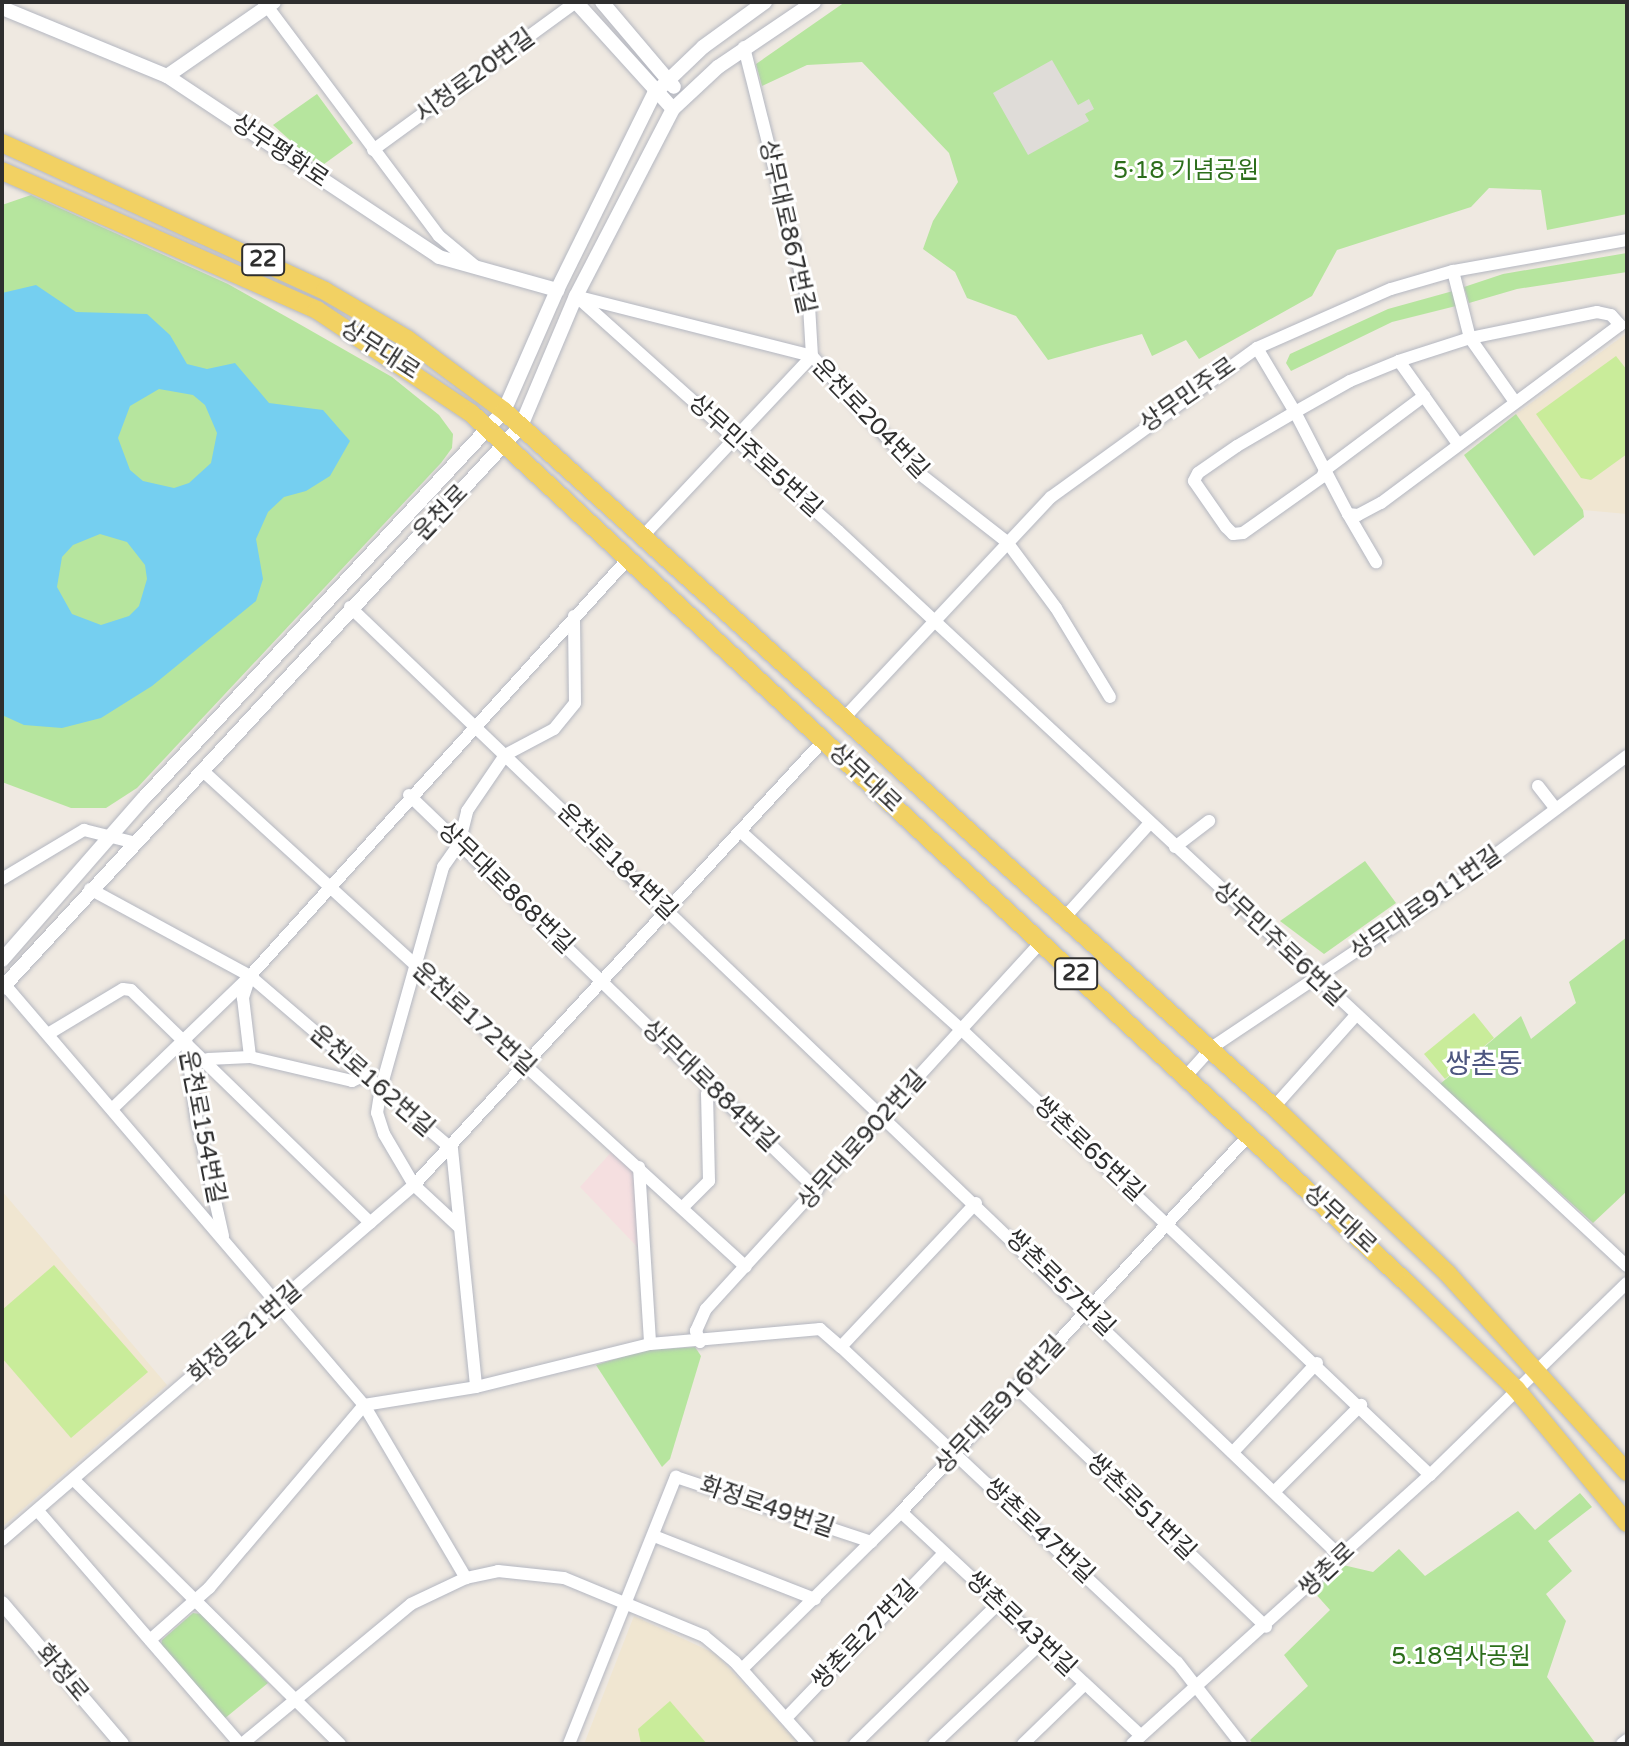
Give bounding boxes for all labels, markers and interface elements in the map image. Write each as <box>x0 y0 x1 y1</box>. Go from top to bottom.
street label: 시청로20번길 <box>410 23 540 129</box>
street label: 상무평화로 <box>226 108 334 194</box>
street label: 상무대로867번길 <box>753 137 821 317</box>
park label: 5·18 기념공원 <box>1113 157 1259 185</box>
road number: 22 <box>241 242 285 278</box>
street label: 상무대로 <box>335 314 425 386</box>
street label: 상무민주로 <box>1135 352 1241 438</box>
street label: 운천로204번길 <box>806 353 934 485</box>
street label: 상무민주로5번길 <box>682 389 828 523</box>
street label: 운천로 <box>408 479 474 547</box>
street label: 상무대로 <box>823 737 907 819</box>
street label: 운천로184번길 <box>551 798 683 926</box>
street label: 상무대로868번길 <box>432 816 580 960</box>
street label: 상무대로911번길 <box>1345 840 1507 966</box>
street label: 상무민주로6번길 <box>1207 876 1351 1012</box>
street label: 운천로172번길 <box>407 956 541 1082</box>
road number: 22 <box>1054 956 1098 992</box>
street label: 상무대로884번길 <box>636 1014 784 1158</box>
street label: 운천로162번길 <box>304 1019 440 1143</box>
district label: 쌍촌동 <box>1445 1047 1523 1081</box>
street label: 운천로154번길 <box>173 1048 231 1206</box>
street label: 상무대로902번길 <box>792 1064 932 1216</box>
street label: 쌍촌로65번길 <box>1028 1091 1150 1207</box>
street label: 상무대로 <box>1298 1178 1382 1260</box>
street label: 쌍촌로57번길 <box>999 1224 1121 1342</box>
street label: 화정로21번길 <box>183 1276 307 1390</box>
street label: 상무대로916번길 <box>929 1330 1071 1480</box>
street label: 쌍촌로51번길 <box>1080 1448 1202 1566</box>
street label: 화정로49번길 <box>696 1471 838 1543</box>
street label: 쌍촌로47번길 <box>978 1473 1100 1589</box>
street label: 쌍촌로 <box>1293 1537 1361 1603</box>
street label: 쌍촌로43번길 <box>960 1566 1082 1682</box>
street label: 쌍촌로27번길 <box>806 1574 924 1696</box>
street label: 화정로 <box>30 1638 94 1708</box>
park label: 5.18역사공원 <box>1391 1643 1531 1671</box>

